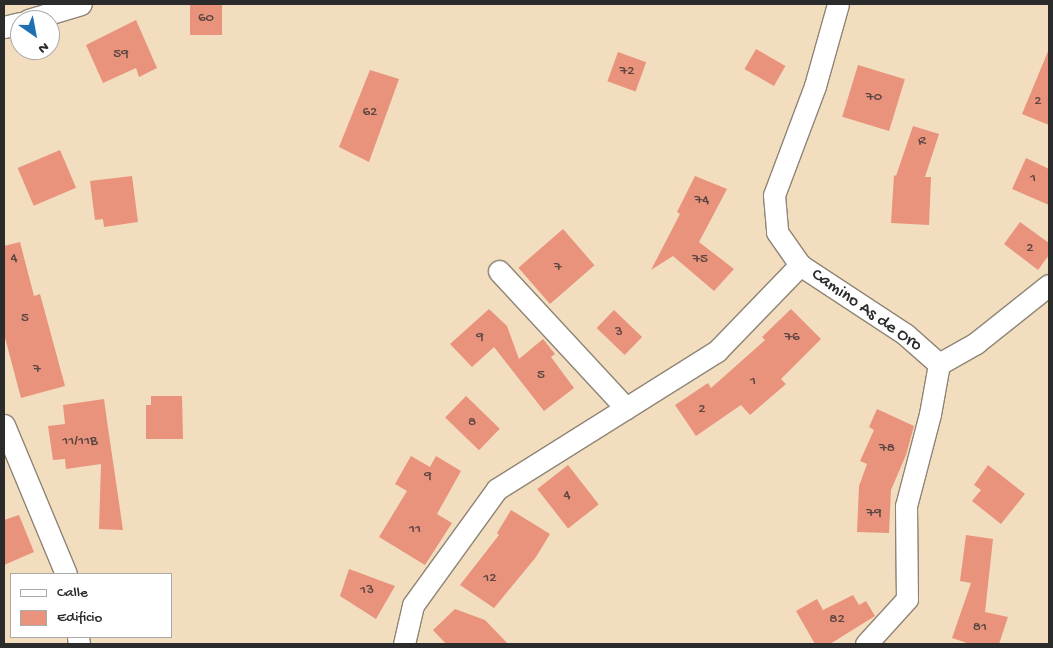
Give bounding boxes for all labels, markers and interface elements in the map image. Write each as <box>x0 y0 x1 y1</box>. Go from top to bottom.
north arrow <box>10 10 60 60</box>
house number: 60 <box>198 10 214 28</box>
text: N <box>34 38 51 57</box>
house number: 59 <box>113 46 129 64</box>
house number: 72 <box>619 63 635 81</box>
house number: 70 <box>866 89 882 107</box>
house number: 2 <box>1034 93 1042 111</box>
house number: 62 <box>363 104 377 122</box>
house number: R <box>918 133 926 151</box>
house number: 1 <box>1030 170 1036 188</box>
house number: 74 <box>695 192 709 210</box>
house number: 2 <box>1026 240 1034 258</box>
house number: 4 <box>10 250 18 268</box>
house number: 75 <box>692 251 708 269</box>
house number: 7 <box>554 259 562 277</box>
street label: Camino As de Oro <box>806 265 926 357</box>
house number: 5 <box>21 310 29 328</box>
house number: 3 <box>615 324 623 342</box>
house number: 9 <box>476 329 484 347</box>
house number: 76 <box>784 329 800 347</box>
house number: 7 <box>33 361 41 379</box>
house number: 5 <box>537 367 545 385</box>
house number: 1 <box>750 373 756 391</box>
house number: 2 <box>698 401 706 419</box>
house number: 8 <box>468 414 476 432</box>
house number: 11/11B <box>62 433 98 451</box>
house number: 78 <box>879 440 895 458</box>
house number: 9 <box>424 468 432 486</box>
house number: 4 <box>563 487 571 505</box>
house number: 79 <box>866 505 882 523</box>
house number: 11 <box>409 521 421 539</box>
house number: 12 <box>483 570 497 588</box>
legend <box>10 573 172 638</box>
house number: 13 <box>360 582 374 600</box>
text: Calle <box>57 584 88 602</box>
text: Edificio <box>57 609 102 627</box>
house number: 82 <box>829 611 845 629</box>
house number: 81 <box>973 619 987 637</box>

